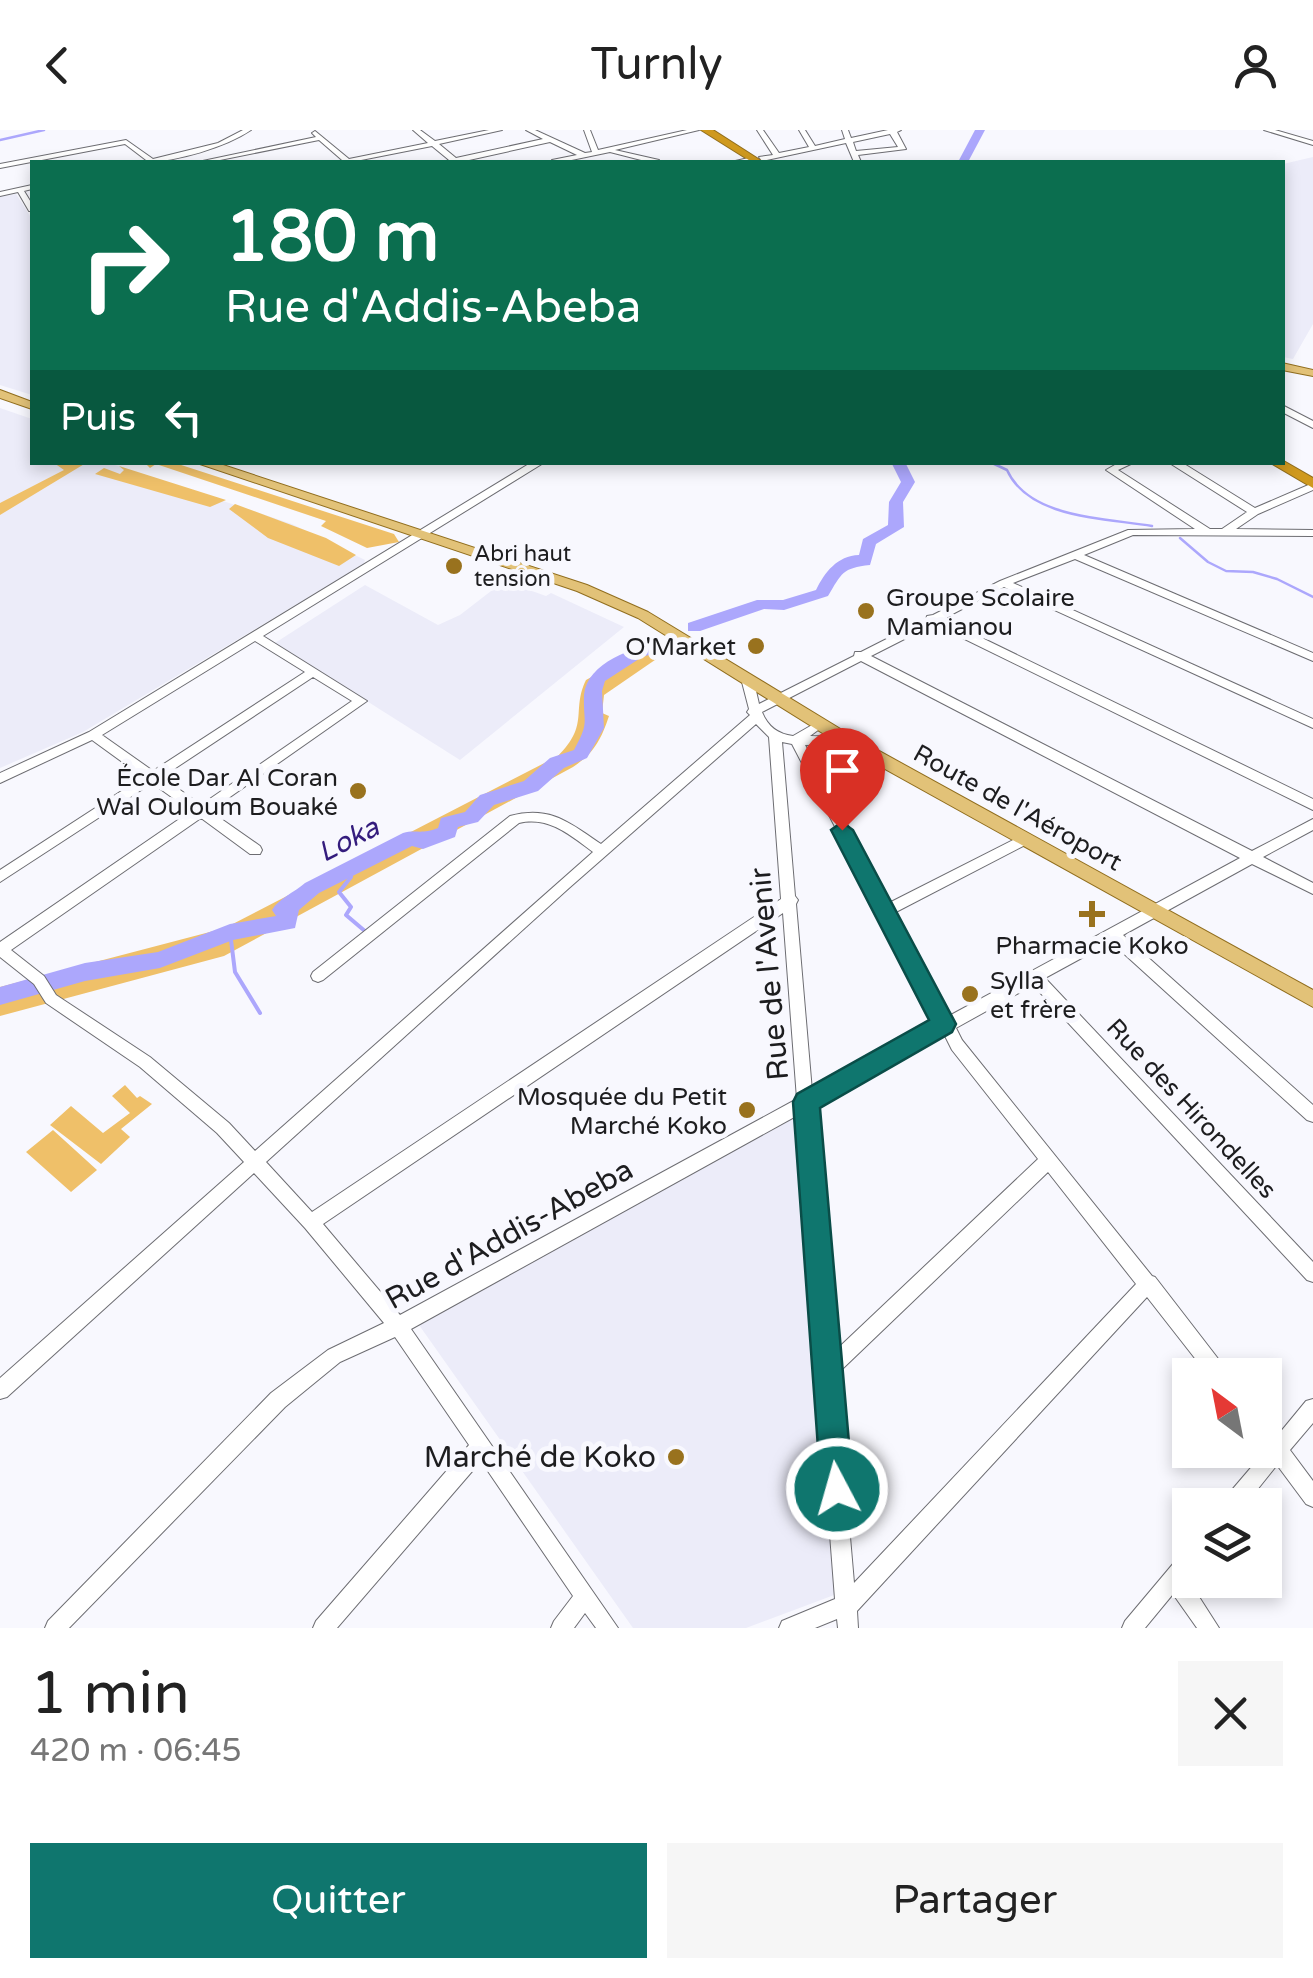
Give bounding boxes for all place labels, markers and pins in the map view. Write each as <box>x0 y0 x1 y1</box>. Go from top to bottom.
place label: Abri haut tension <box>474 541 571 592</box>
marker: Abri haut tension <box>443 555 465 577</box>
place label: Groupe Scolaire Mamianou <box>886 583 1075 642</box>
marker: Groupe Scolaire Mamianou <box>855 600 877 622</box>
place label: O'Market <box>625 632 736 662</box>
marker: O'Market <box>745 635 767 657</box>
pin <box>800 728 885 831</box>
place label: École Dar Al Coran Wal Ouloum Bouaké <box>96 763 338 822</box>
marker: École Dar Al Coran Wal Ouloum Bouaké <box>347 780 369 802</box>
marker: Pharmacie Koko <box>1081 903 1103 925</box>
place label: Pharmacie Koko <box>995 931 1189 961</box>
place label: Sylla et frère <box>990 966 1076 1025</box>
marker: Sylla et frère <box>959 983 981 1005</box>
place label: Mosquée du Petit Marché Koko <box>517 1082 727 1141</box>
marker: Mosquée du Petit Marché Koko <box>736 1099 758 1121</box>
place label: Marché de Koko <box>424 1439 656 1476</box>
marker: Marché de Koko <box>665 1446 687 1468</box>

